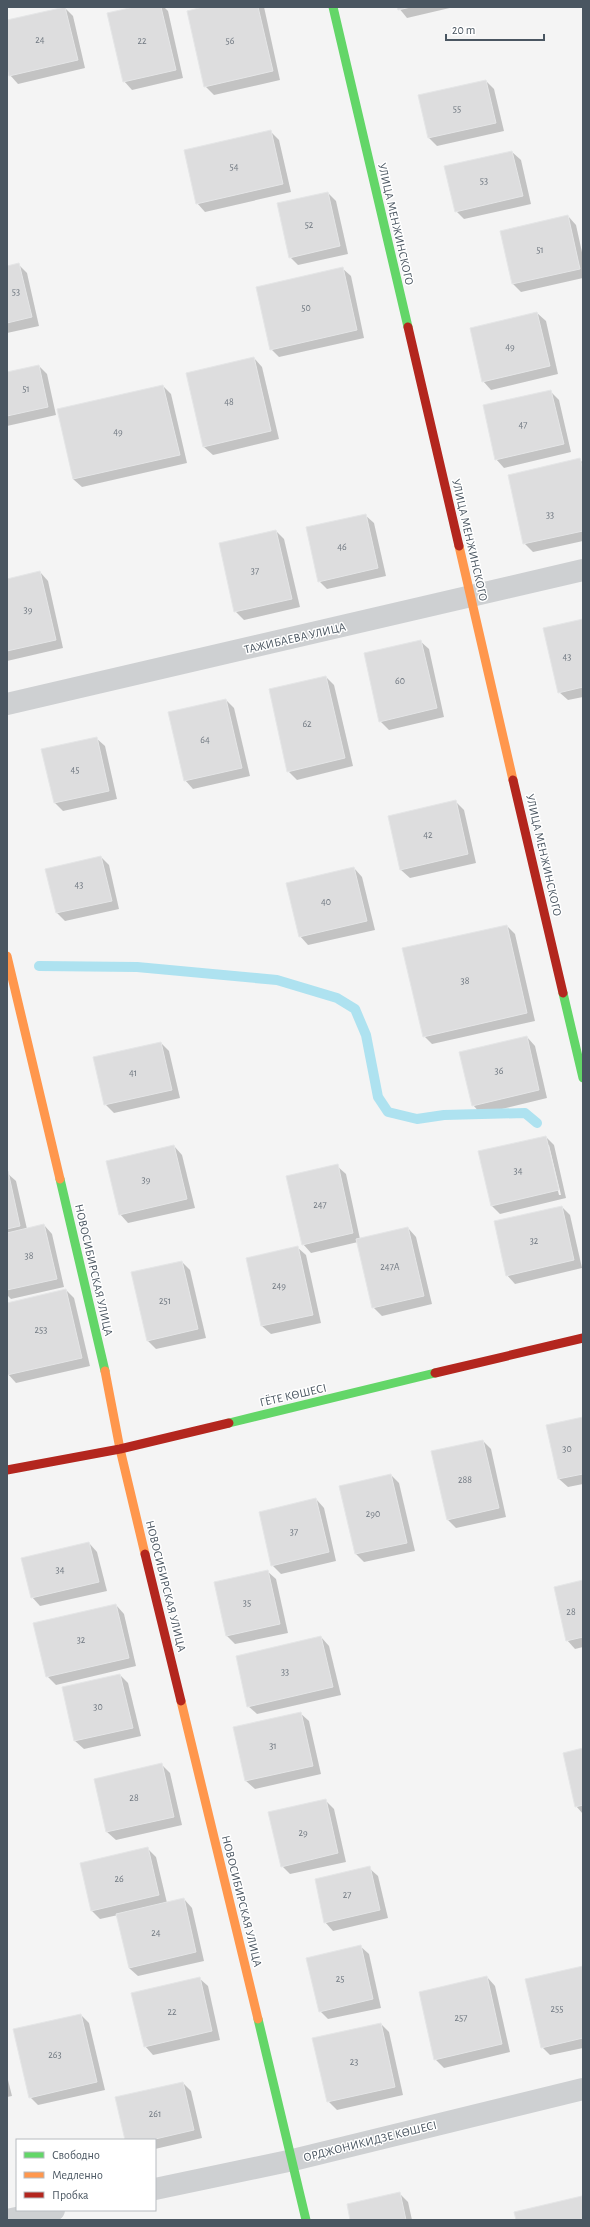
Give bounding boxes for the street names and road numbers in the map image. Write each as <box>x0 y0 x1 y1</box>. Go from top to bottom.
street label: УЛИЦА МЕНЖИНСКОГО <box>376 162 416 286</box>
street label: УЛИЦА МЕНЖИНСКОГО <box>450 478 490 602</box>
street label: ТАЖИБАЕВА УЛИЦА <box>243 620 347 656</box>
street label: УЛИЦА МЕНЖИНСКОГО <box>524 793 564 917</box>
street label: НОВОСИБИРСКАЯ УЛИЦА <box>73 1203 115 1337</box>
street label: ГЁТЕ КӨШЕСІ <box>258 1381 328 1409</box>
street label: НОВОСИБИРСКАЯ УЛИЦА <box>144 1519 188 1653</box>
street label: НОВОСИБИРСКАЯ УЛИЦА <box>220 1834 264 1968</box>
street label: ОРДЖОНИКИДЗЕ КӨШЕСІ <box>302 2119 438 2163</box>

